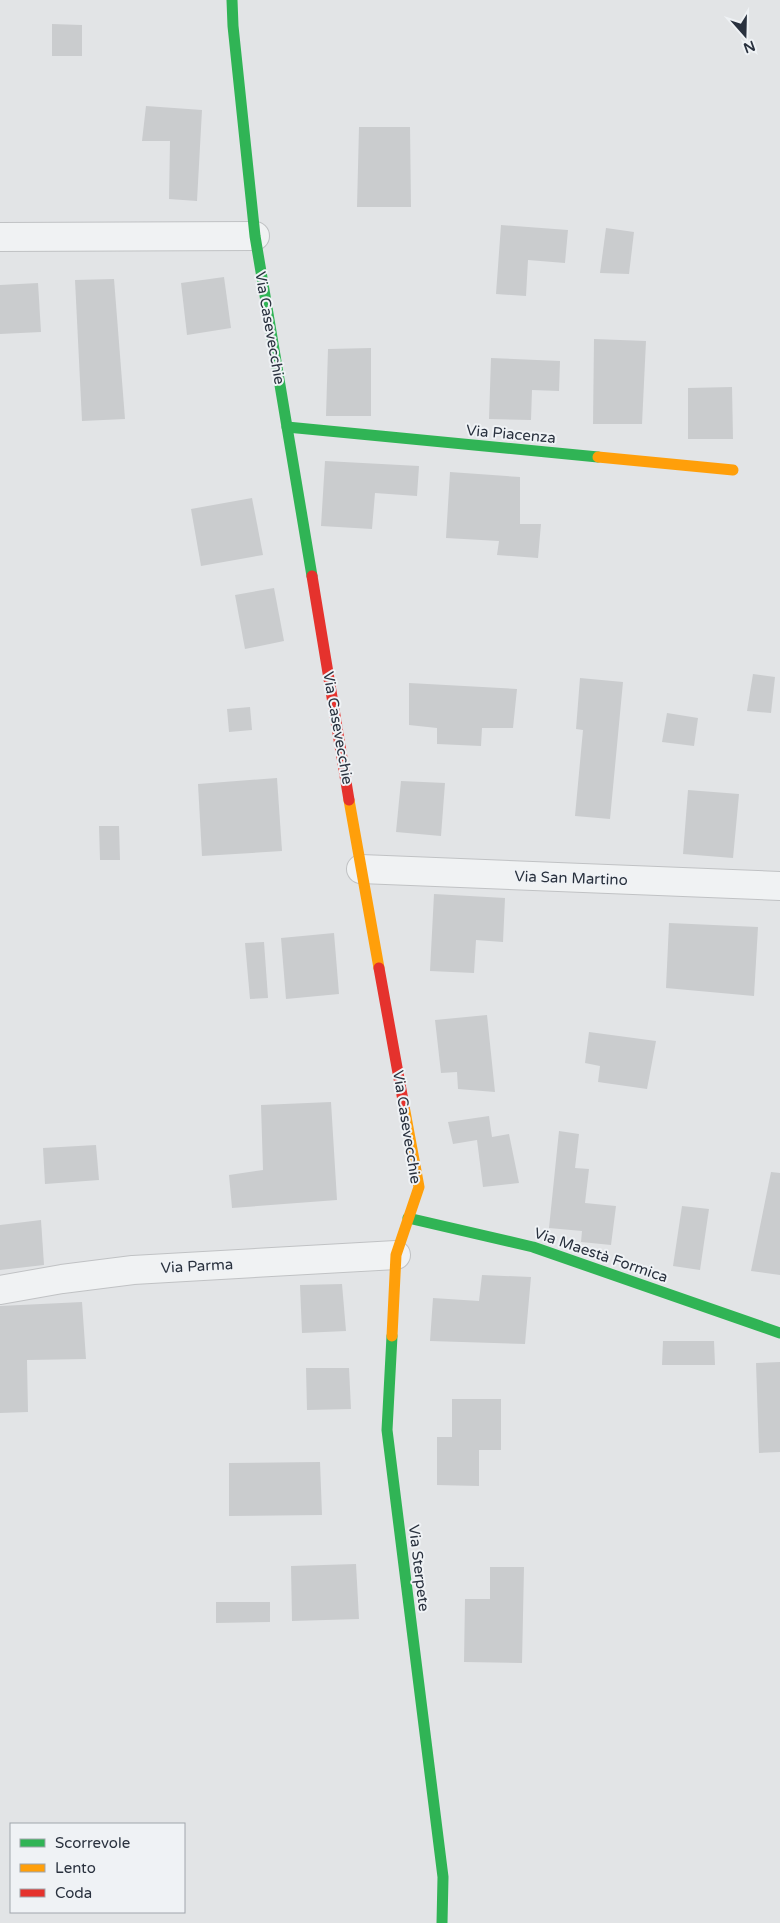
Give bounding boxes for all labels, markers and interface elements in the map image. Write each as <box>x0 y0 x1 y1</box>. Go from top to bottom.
north arrow <box>720 10 770 60</box>
text: N <box>741 37 757 57</box>
street label: Via Casevecchie <box>251 270 289 386</box>
street label: Via Piacenza <box>465 421 557 447</box>
street label: Via Casevecchie <box>319 670 357 786</box>
street label: Via San Martino <box>514 867 628 889</box>
street label: Via Casevecchie <box>389 1069 425 1185</box>
street label: Via Maestà Formica <box>532 1224 670 1286</box>
street label: Via Parma <box>160 1255 234 1277</box>
street label: Via Sterpete <box>405 1524 433 1612</box>
legend <box>10 1823 185 1913</box>
text: Scorrevole <box>55 1834 130 1852</box>
text: Lento <box>55 1859 96 1877</box>
text: Coda <box>55 1884 92 1902</box>

